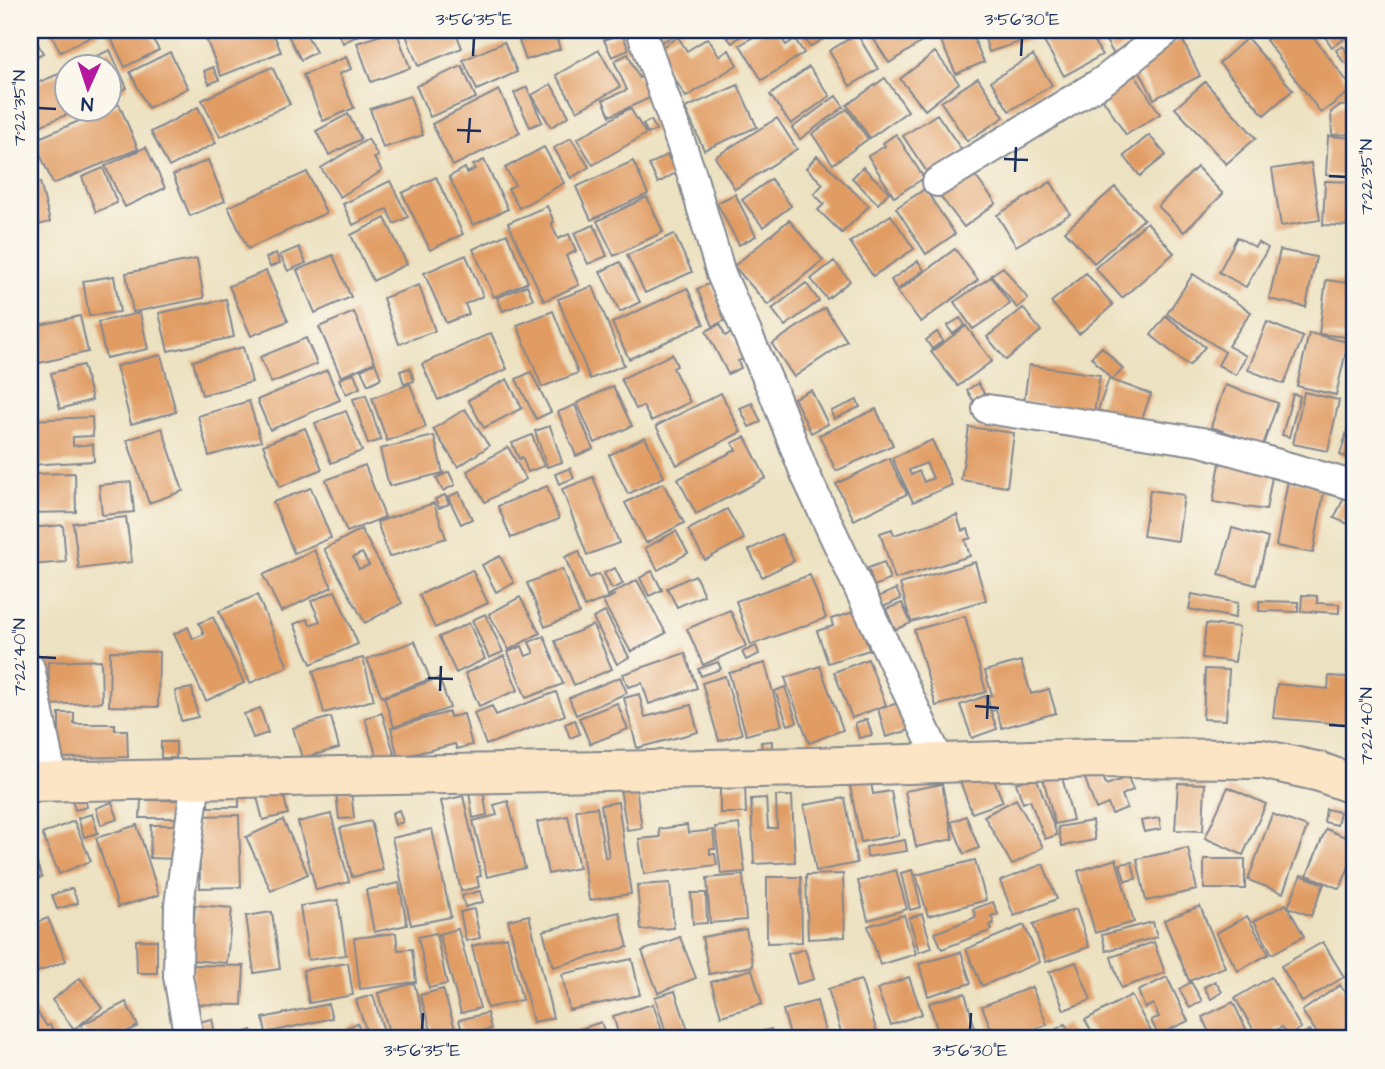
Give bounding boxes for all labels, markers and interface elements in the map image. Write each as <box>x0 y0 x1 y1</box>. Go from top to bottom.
text: 3°56'35"E <box>436 7 513 32</box>
text: 3°56'30"E <box>984 7 1060 32</box>
north arrow <box>52 52 122 122</box>
text: 7°22'35"N <box>7 70 32 146</box>
text: N <box>80 90 94 117</box>
text: 7°22'35"N <box>1354 139 1379 215</box>
text: 7°22'40"N <box>7 618 32 696</box>
text: 7°22'40"N <box>1354 687 1379 765</box>
text: 3°56'35"E <box>384 1038 461 1063</box>
text: 3°56'30"E <box>932 1038 1008 1063</box>

